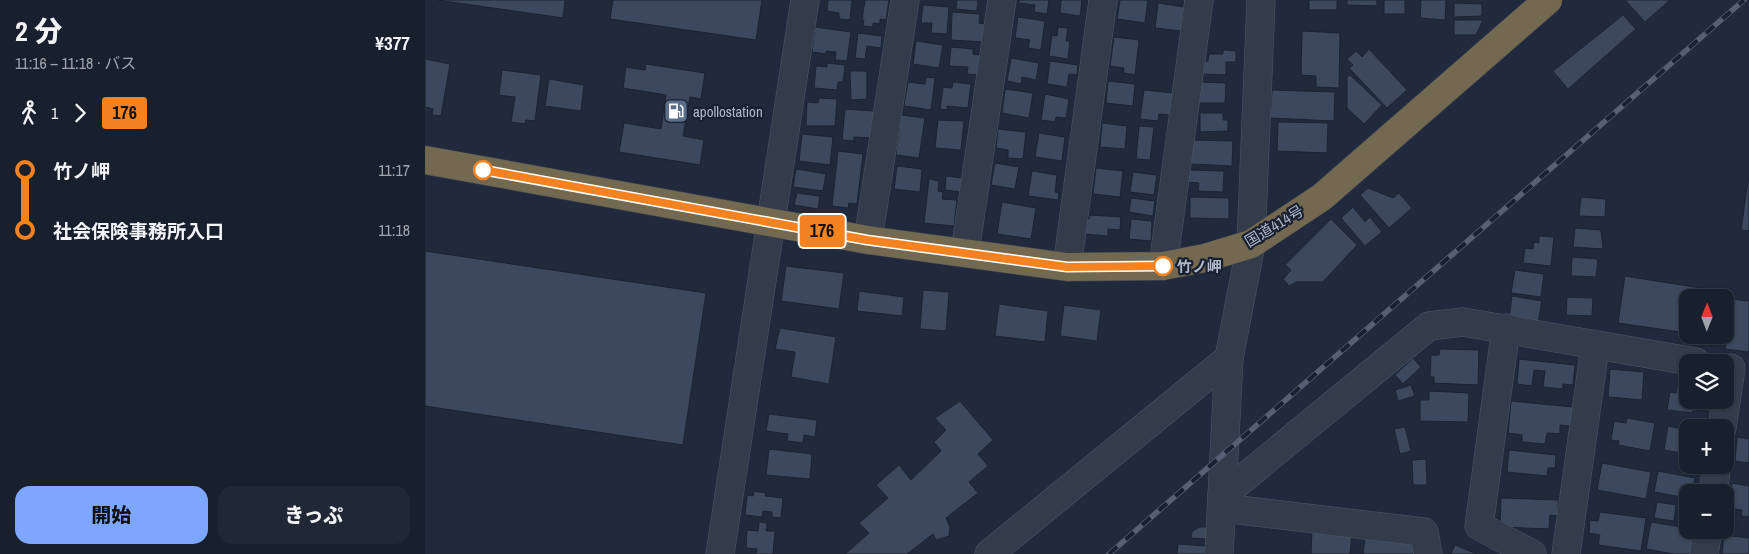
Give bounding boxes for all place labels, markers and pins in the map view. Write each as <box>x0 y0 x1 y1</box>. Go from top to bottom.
fuel station icon: apollostation <box>663 98 689 124</box>
place label: apollostation <box>693 101 763 122</box>
unlabelled marker <box>473 160 493 180</box>
marker: 竹ノ岬 <box>1153 256 1173 276</box>
place label: 竹ノ岬 <box>1177 256 1222 277</box>

